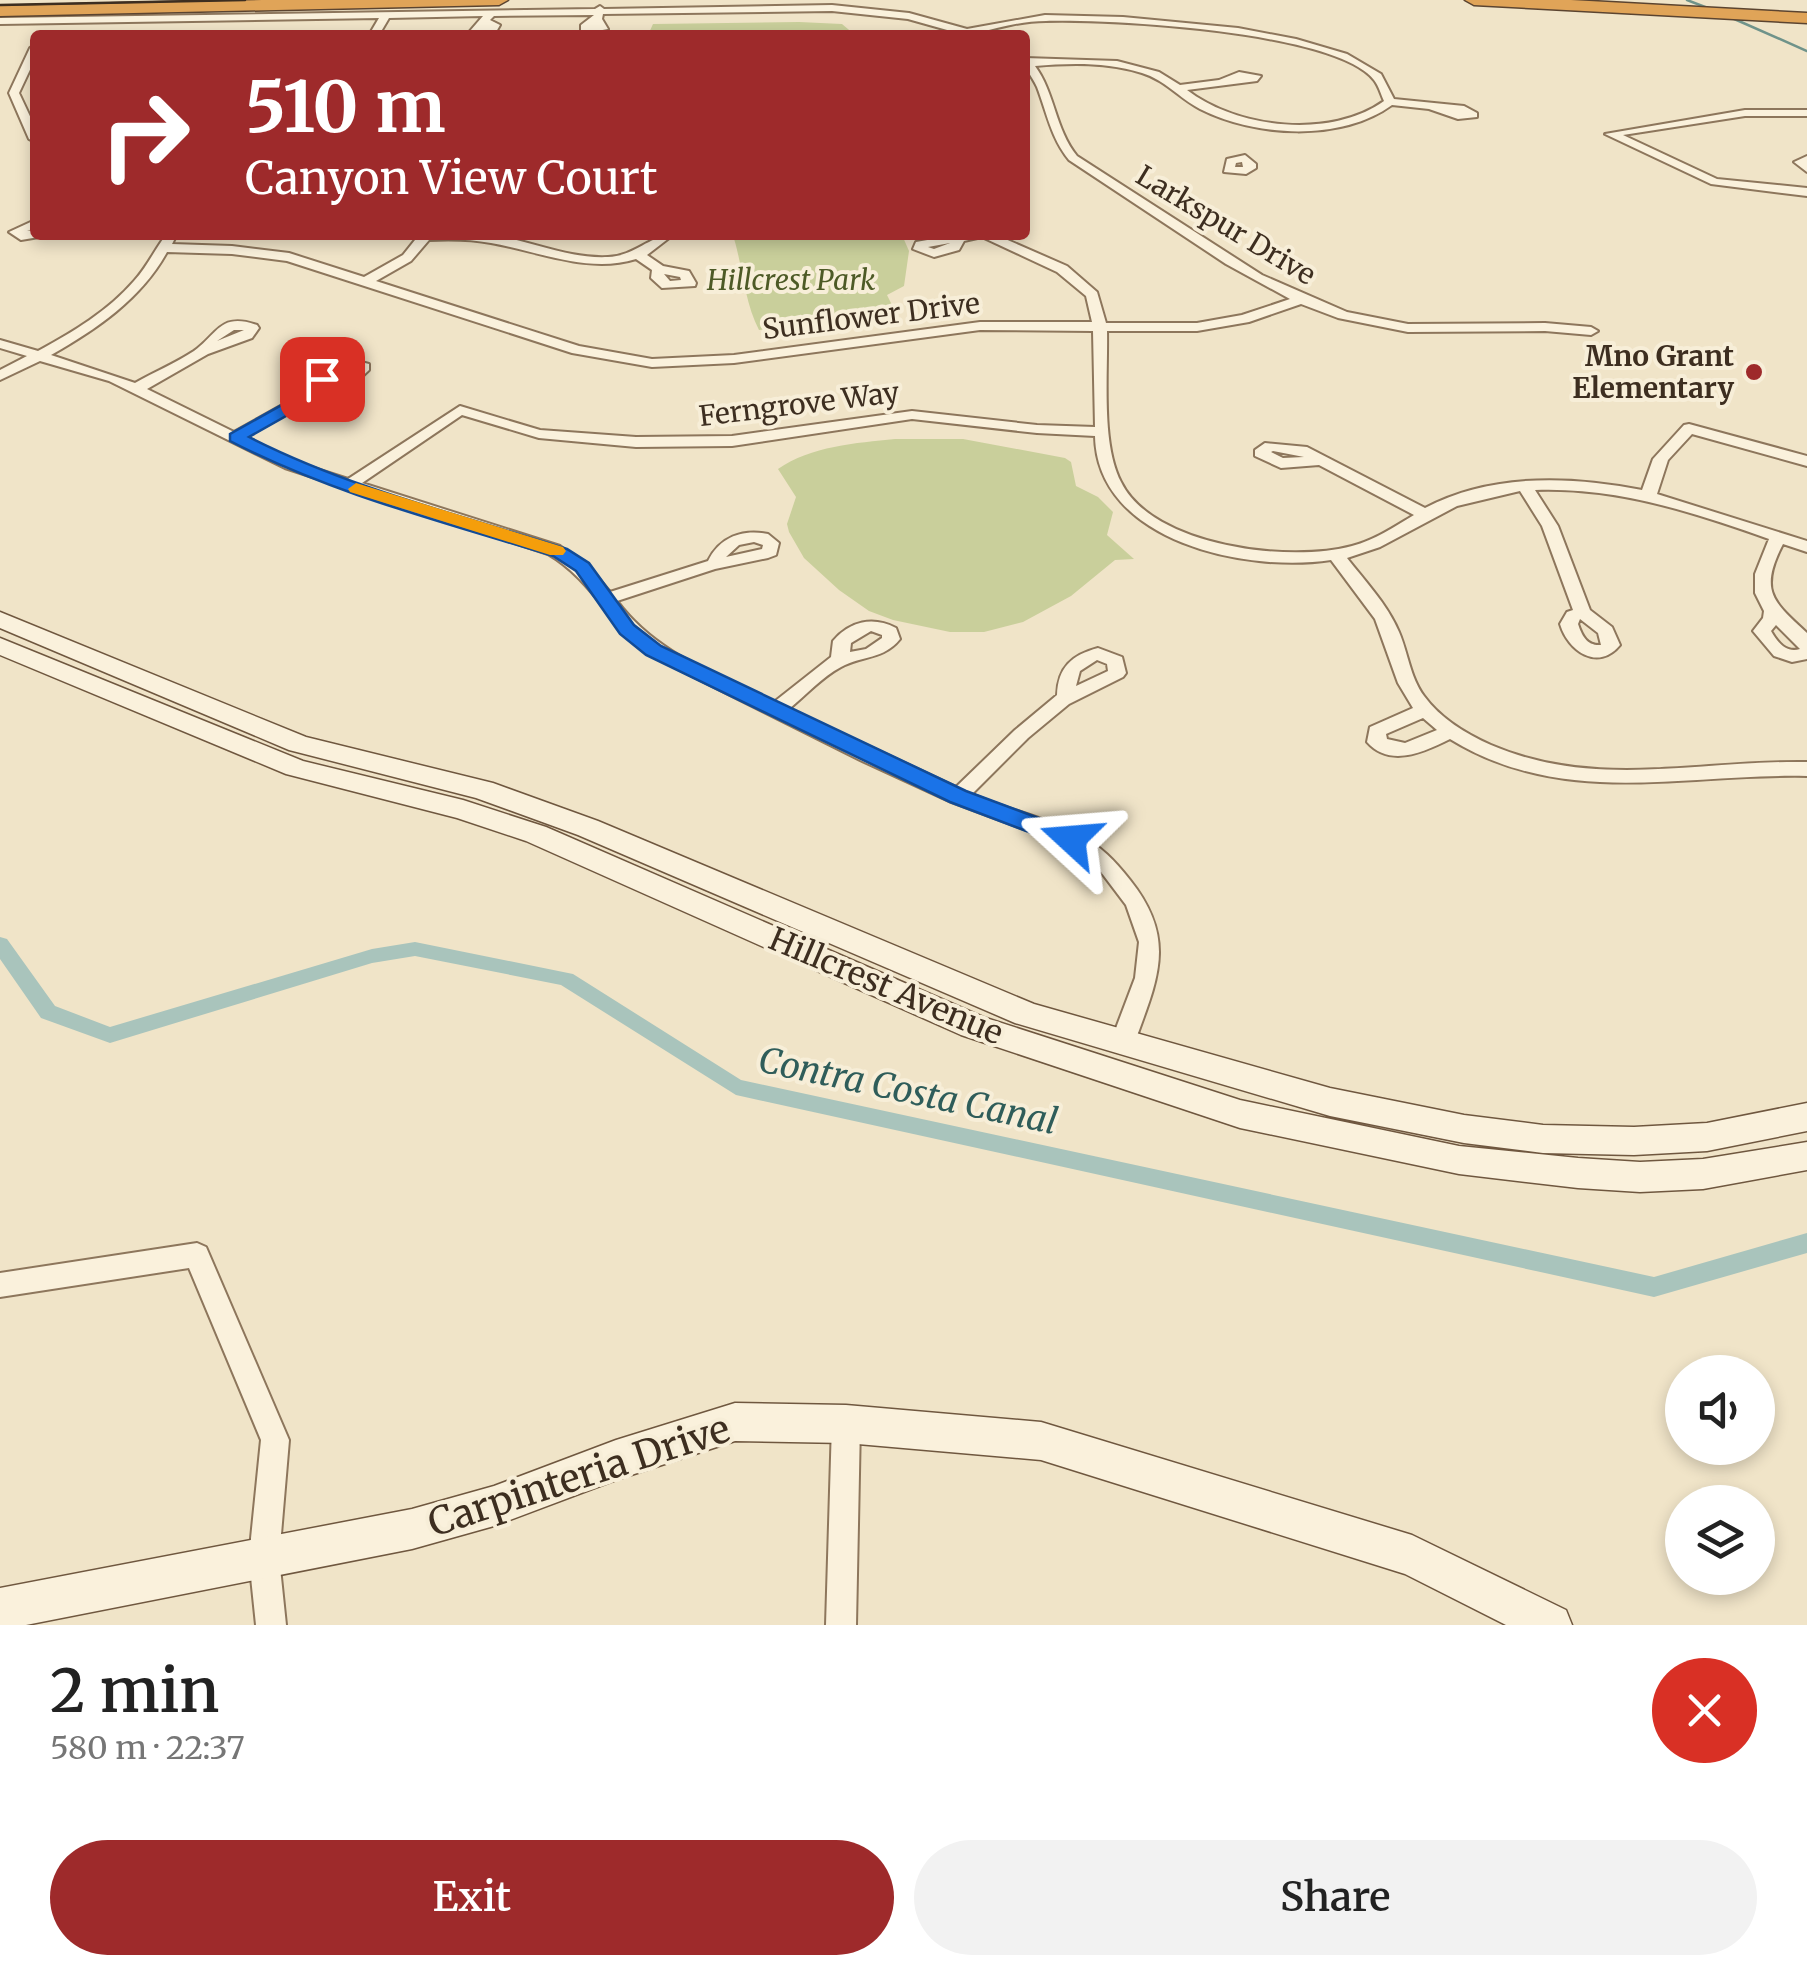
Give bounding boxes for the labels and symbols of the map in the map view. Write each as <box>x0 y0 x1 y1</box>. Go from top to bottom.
street label: Larkspur Drive <box>1130 157 1322 293</box>
park label: Hillcrest Park <box>706 262 875 298</box>
street label: Sunflower Drive <box>760 285 982 347</box>
pin <box>280 337 365 422</box>
place label: Mno Grant Elementary <box>1572 338 1734 406</box>
marker: Mno Grant Elementary <box>1743 361 1765 383</box>
street label: Ferngrove Way <box>697 374 902 434</box>
position arrow <box>1019 787 1123 891</box>
street label: Hillcrest Avenue <box>763 919 1009 1053</box>
water label: Contra Costa Canal <box>755 1038 1061 1144</box>
street label: Carpinteria Drive <box>422 1405 736 1546</box>

